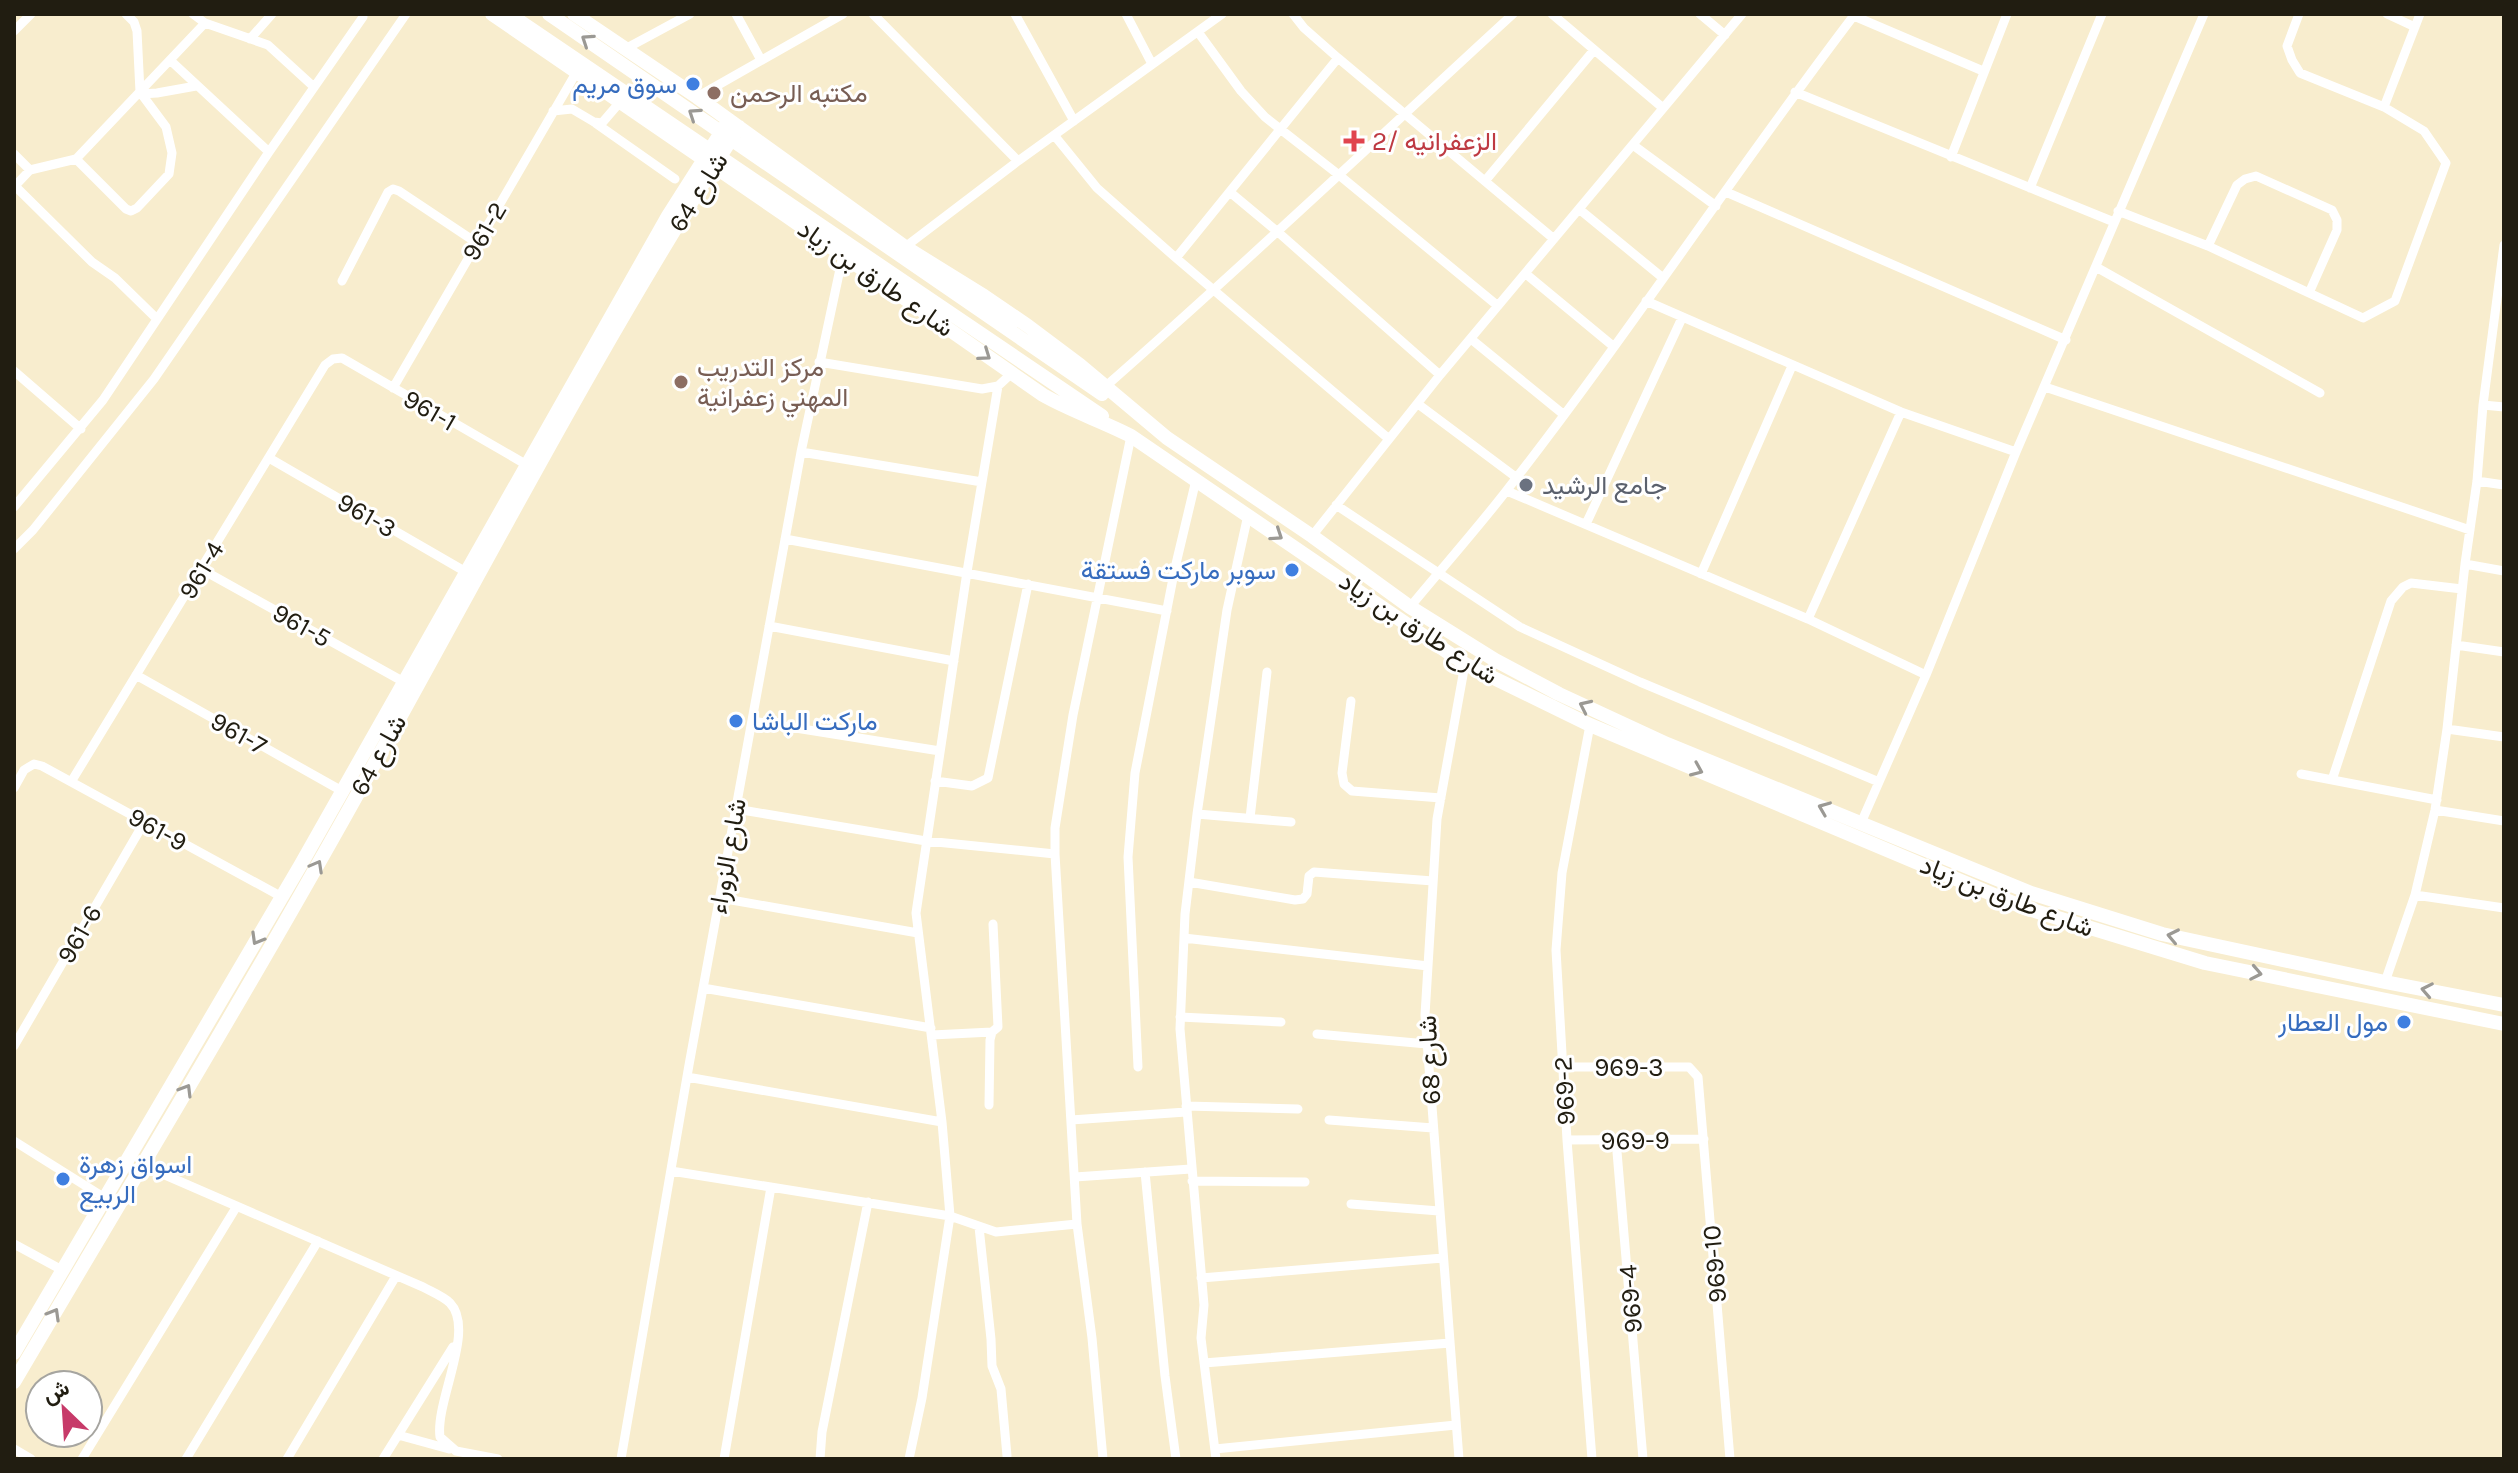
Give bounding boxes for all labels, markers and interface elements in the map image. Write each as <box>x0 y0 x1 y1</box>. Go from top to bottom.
one-way arrow <box>581 35 595 50</box>
place label: سوق مريم <box>572 69 677 101</box>
marker: سوق مريم <box>684 75 702 93</box>
place label: مكتبه الرحمن <box>730 78 868 109</box>
marker: مكتبه الرحمن <box>705 84 723 102</box>
one-way arrow <box>689 109 703 124</box>
place label: الزعفرانيه /2 <box>1372 126 1497 157</box>
marker: الزعفرانيه /2 <box>1343 130 1365 152</box>
street label: شارع 64 <box>662 147 737 239</box>
street label: 961-2 <box>455 196 514 266</box>
street label: شارع طارق بن زياد <box>791 213 960 345</box>
one-way arrow <box>977 345 991 360</box>
place label: مركز التدريب المهني زعفرانية <box>697 352 848 418</box>
marker: مركز التدريب المهني زعفرانية <box>672 373 690 391</box>
street label: 961-1 <box>398 383 462 438</box>
place label: جامع الرشيد <box>1542 470 1667 503</box>
marker: جامع الرشيد <box>1517 476 1535 494</box>
street label: 961-3 <box>332 486 402 545</box>
one-way arrow <box>1268 525 1282 540</box>
street label: 961-4 <box>172 536 231 605</box>
place label: سوبر ماركت فستقة <box>1081 555 1276 586</box>
marker: سوبر ماركت فستقة <box>1283 561 1301 579</box>
street label: شارع طارق بن زياد <box>1332 565 1504 693</box>
street label: 961-5 <box>267 597 337 654</box>
one-way arrow <box>1579 700 1594 716</box>
street label: 961-7 <box>205 705 272 761</box>
place label: ماركت الباشا <box>752 706 878 737</box>
street label: شارع 64 <box>344 709 415 802</box>
marker: ماركت الباشا <box>727 712 745 730</box>
one-way arrow <box>1689 761 1703 777</box>
street label: شارع الزوراء <box>702 796 755 917</box>
street label: 961-9 <box>123 801 193 858</box>
one-way arrow <box>1818 801 1832 817</box>
street label: شارع طارق بن زياد <box>1915 849 2098 946</box>
one-way arrow <box>307 860 323 875</box>
street label: 961-6 <box>50 899 108 969</box>
one-way arrow <box>2167 928 2180 945</box>
one-way arrow <box>251 930 267 945</box>
one-way arrow <box>2250 964 2263 981</box>
one-way arrow <box>2421 983 2434 1000</box>
place label: مول العطار <box>2277 1007 2388 1038</box>
marker: مول العطار <box>2395 1013 2413 1031</box>
street label: شارع 68 <box>1412 1014 1449 1105</box>
street label: 969-3 <box>1594 1052 1664 1083</box>
street label: 969-2 <box>1547 1056 1582 1126</box>
one-way arrow <box>176 1084 191 1099</box>
street label: 969-9 <box>1600 1124 1670 1157</box>
place label: اسواق زهرة الربيع <box>79 1149 192 1212</box>
marker: اسواق زهرة الربيع <box>54 1170 72 1188</box>
street label: 969-10 <box>1696 1224 1733 1304</box>
street label: 969-4 <box>1612 1263 1649 1334</box>
one-way arrow <box>44 1308 59 1323</box>
north arrow <box>24 1369 104 1449</box>
text: ش <box>38 1374 73 1409</box>

